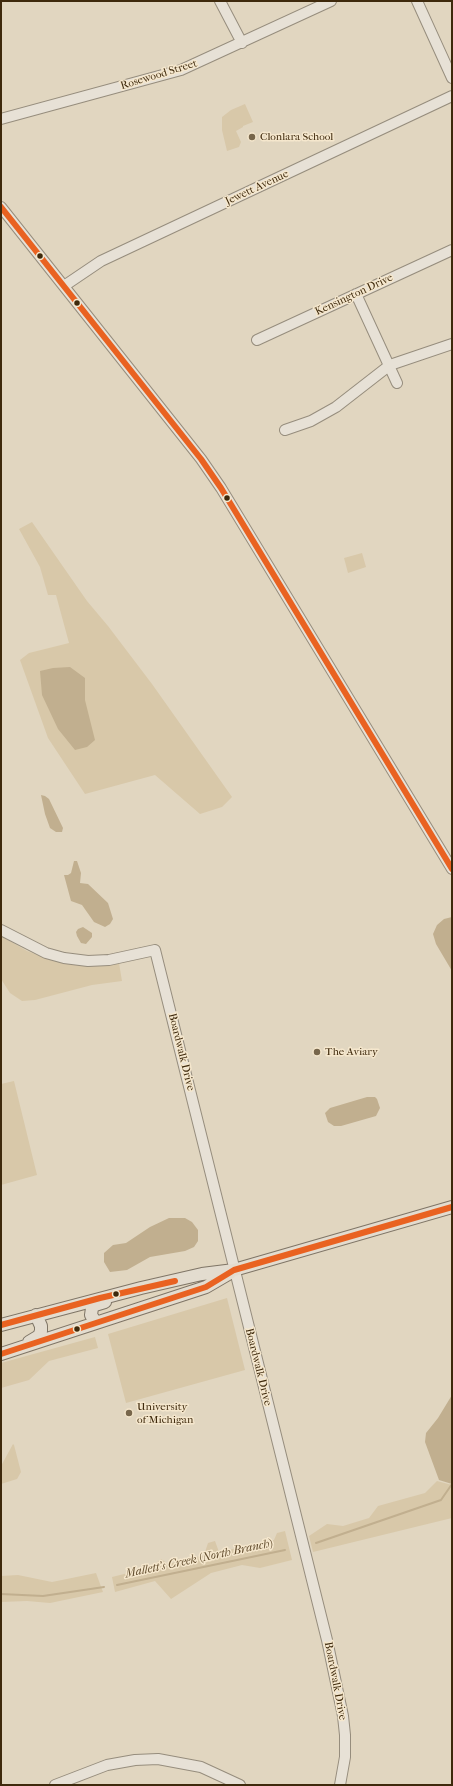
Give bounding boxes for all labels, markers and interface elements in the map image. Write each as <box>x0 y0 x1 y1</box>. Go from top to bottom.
street label: Rosewood Street <box>119 57 199 93</box>
place label: Clonlara School <box>260 130 333 144</box>
marker: Clonlara School <box>247 132 257 142</box>
street label: Jewett Avenue <box>223 168 291 208</box>
unlabelled marker <box>35 251 45 261</box>
street label: Kensington Drive <box>313 271 395 319</box>
unlabelled marker <box>72 298 82 308</box>
unlabelled marker <box>222 493 232 503</box>
street label: Boardwalk Drive <box>165 1012 197 1092</box>
place label: The Aviary <box>325 1045 378 1059</box>
marker: The Aviary <box>312 1047 322 1057</box>
unlabelled marker <box>111 1289 121 1299</box>
unlabelled marker <box>72 1324 82 1334</box>
street label: Boardwalk Drive <box>242 1327 274 1407</box>
place label: University of Michigan <box>137 1400 193 1426</box>
marker: University of Michigan <box>124 1408 134 1418</box>
water label: Mallett's Creek (North Branch) <box>124 1536 274 1582</box>
street label: Boardwalk Drive <box>321 1641 349 1721</box>

